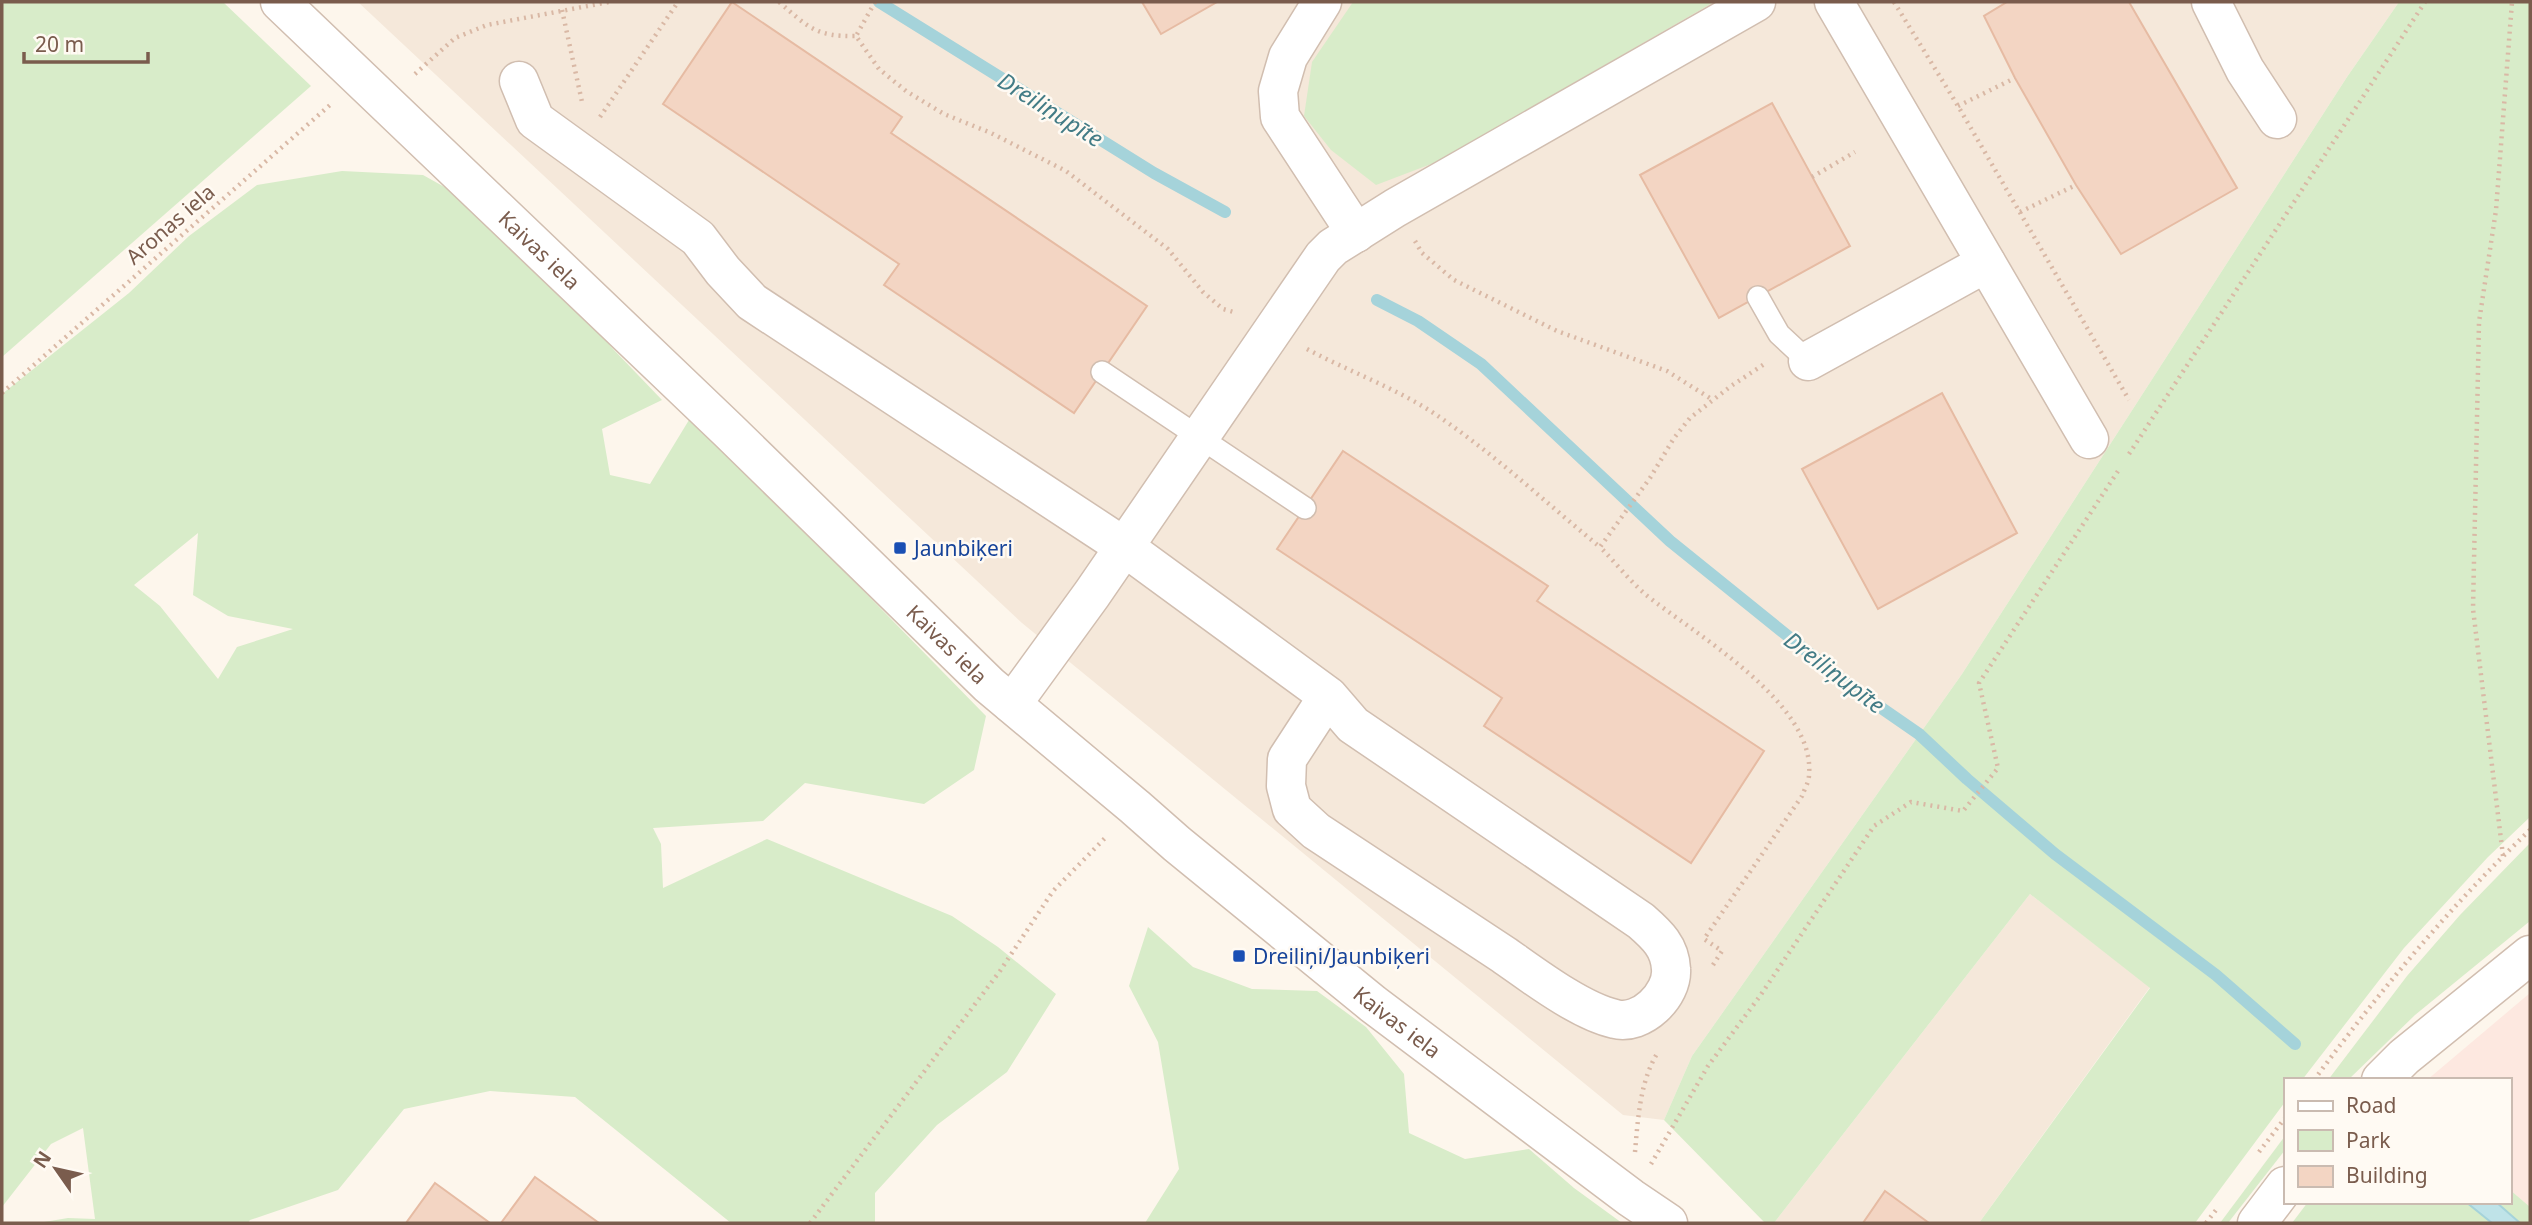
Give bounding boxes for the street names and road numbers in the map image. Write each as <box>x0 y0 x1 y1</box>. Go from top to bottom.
street label: Aronas iela <box>120 178 220 270</box>
street label: Kaivas iela <box>493 204 586 296</box>
street label: Kaivas iela <box>901 598 994 690</box>
street label: Kaivas iela <box>1348 980 1447 1064</box>

